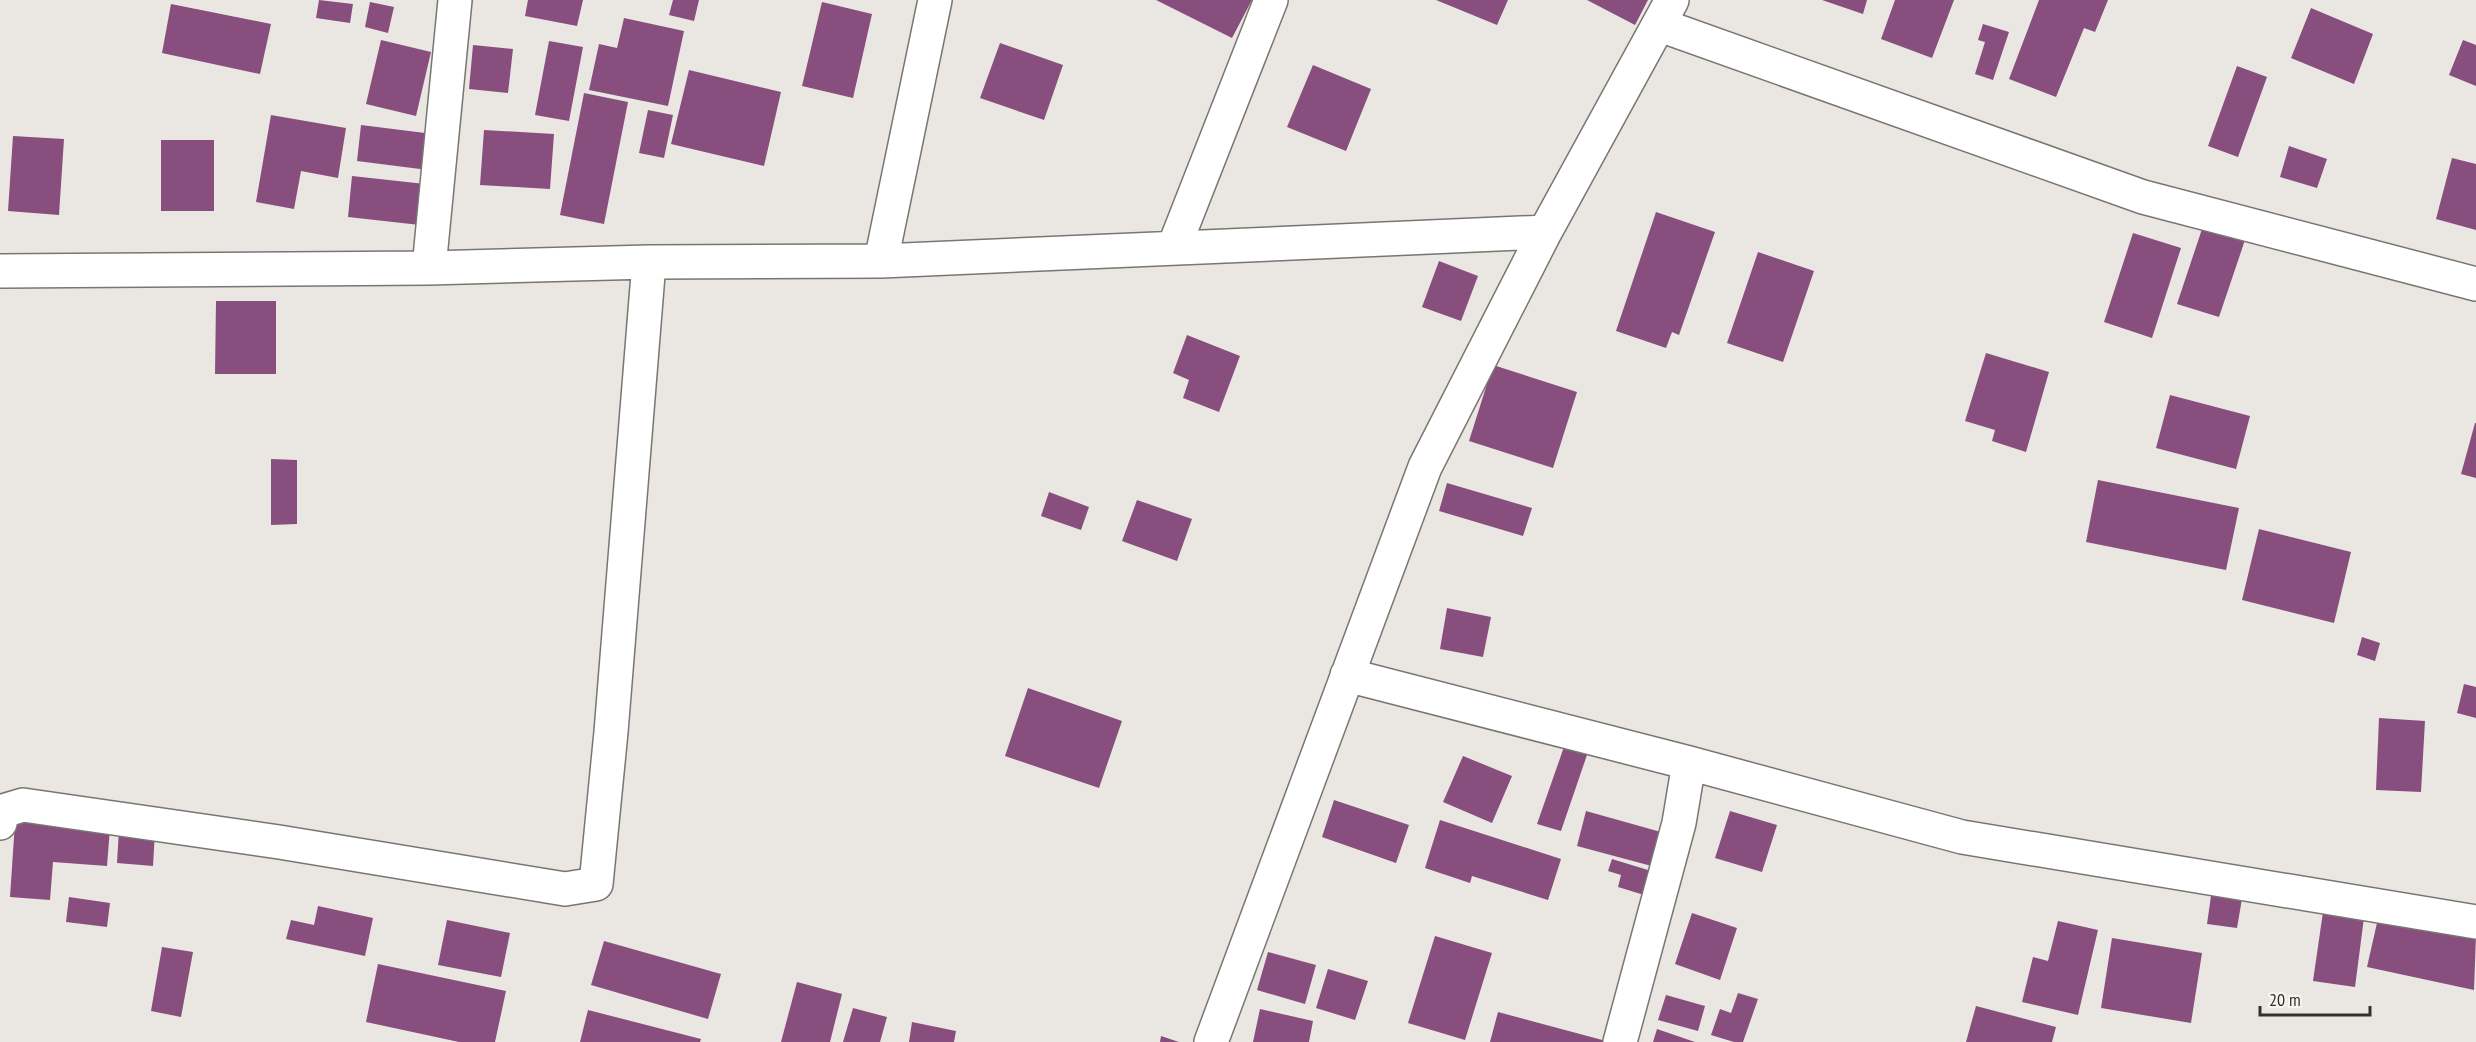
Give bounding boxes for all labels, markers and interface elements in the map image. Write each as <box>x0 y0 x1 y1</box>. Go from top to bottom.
scale bar <box>2260 979 2370 1017</box>
text: 20 m <box>2269 988 2301 1011</box>

